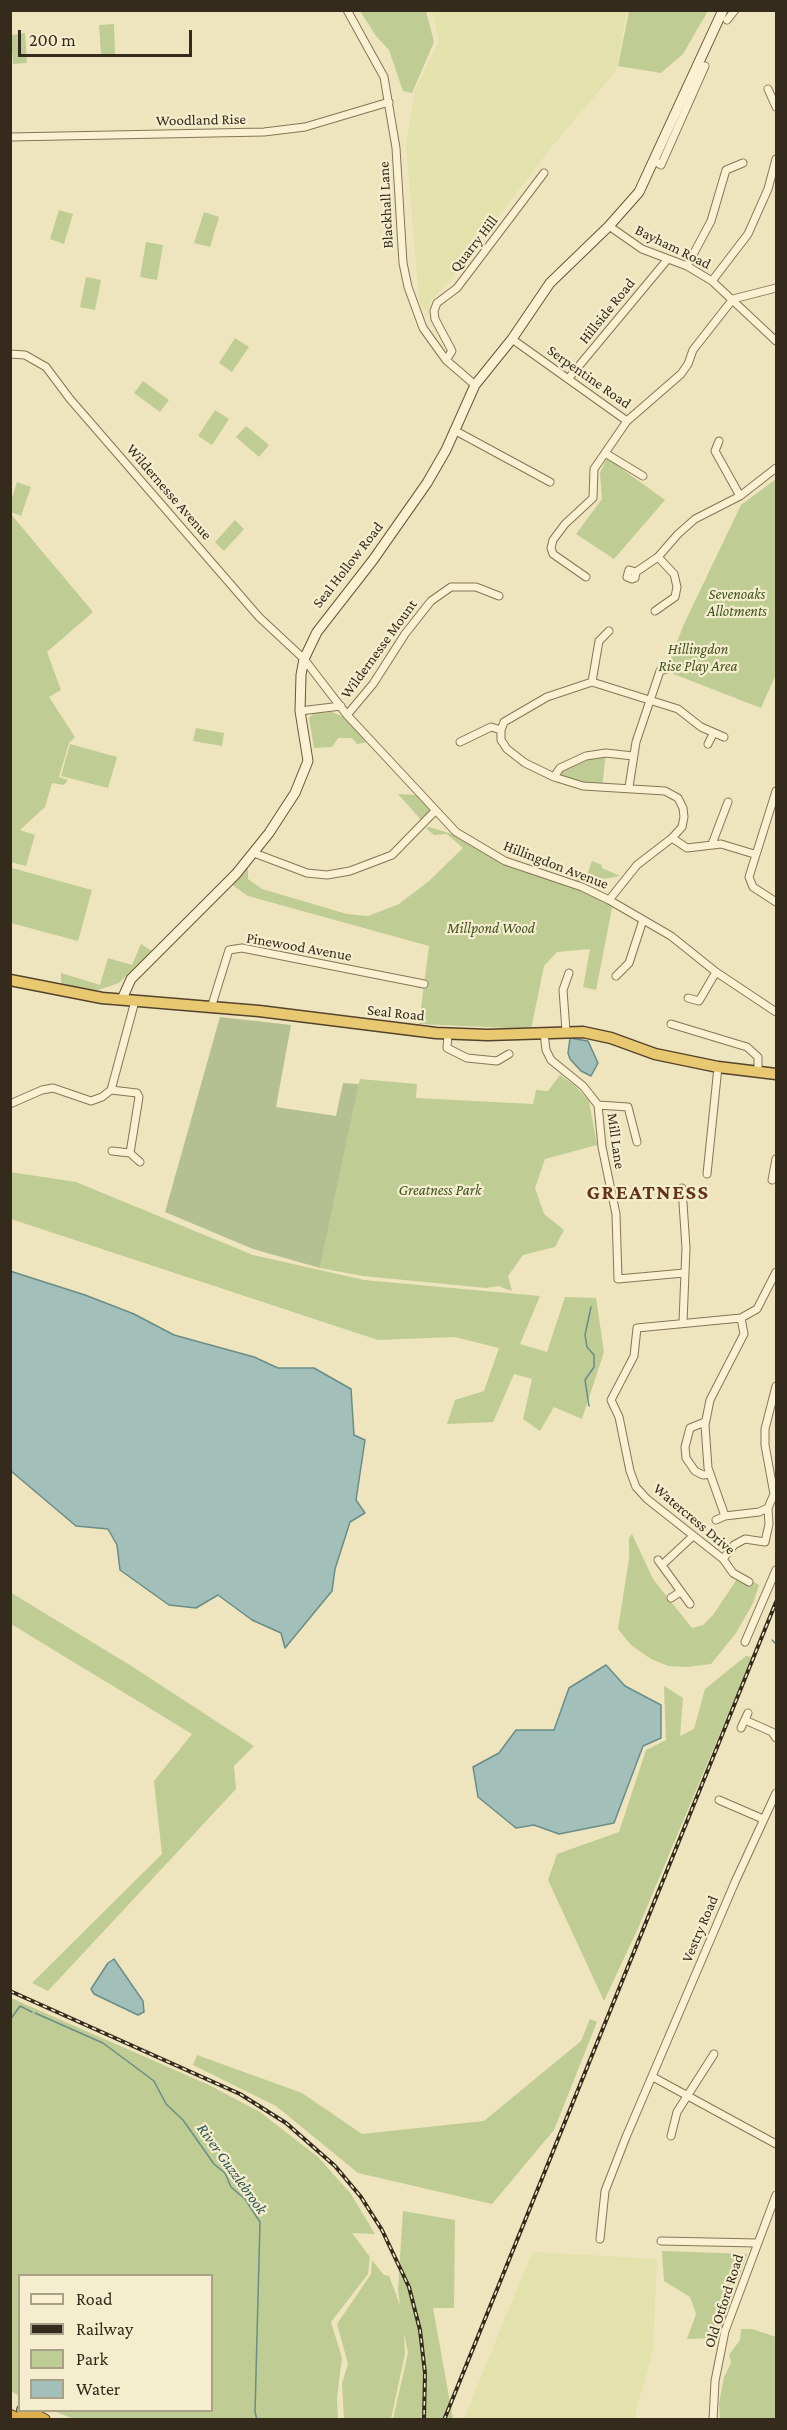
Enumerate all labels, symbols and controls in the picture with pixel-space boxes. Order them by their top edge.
scale bar [21,18,195,56]
text: 200 m [29,30,76,50]
street label: Woodland Rise [156,110,246,130]
street label: Blackhall Lane [375,161,397,249]
street label: Quarry Hill [446,212,502,276]
street label: Bayham Road [632,221,714,273]
street label: Hillside Road [575,275,639,347]
street label: Serpentine Road [544,341,634,413]
street label: Wildernesse Avenue [122,440,216,544]
street label: Seal Hollow Road [309,518,387,612]
park label: Sevenoaks Allotments [707,585,767,620]
street label: Wildernesse Mount [337,596,421,702]
park label: Hillingdon Rise Play Area [659,640,737,675]
street label: Hillingdon Avenue [501,837,611,893]
park label: Millpond Wood [447,919,535,937]
street label: Pinewood Avenue [245,929,353,965]
street label: Seal Road [366,1001,426,1025]
street label: Mill Lane [603,1112,629,1170]
district label: GREATNESS [586,1180,710,1206]
park label: Greatness Park [399,1181,481,1199]
street label: Watercress Drive [649,1479,739,1559]
street label: Vestry Road [678,1893,722,1965]
water label: River Guzzlebrook [193,2120,271,2218]
street label: Old Otford Road [700,2252,748,2350]
legend [18,2274,213,2412]
text: Road [76,2289,113,2309]
text: Railway [76,2319,133,2339]
text: Park [76,2349,108,2369]
text: Water [76,2379,120,2399]

